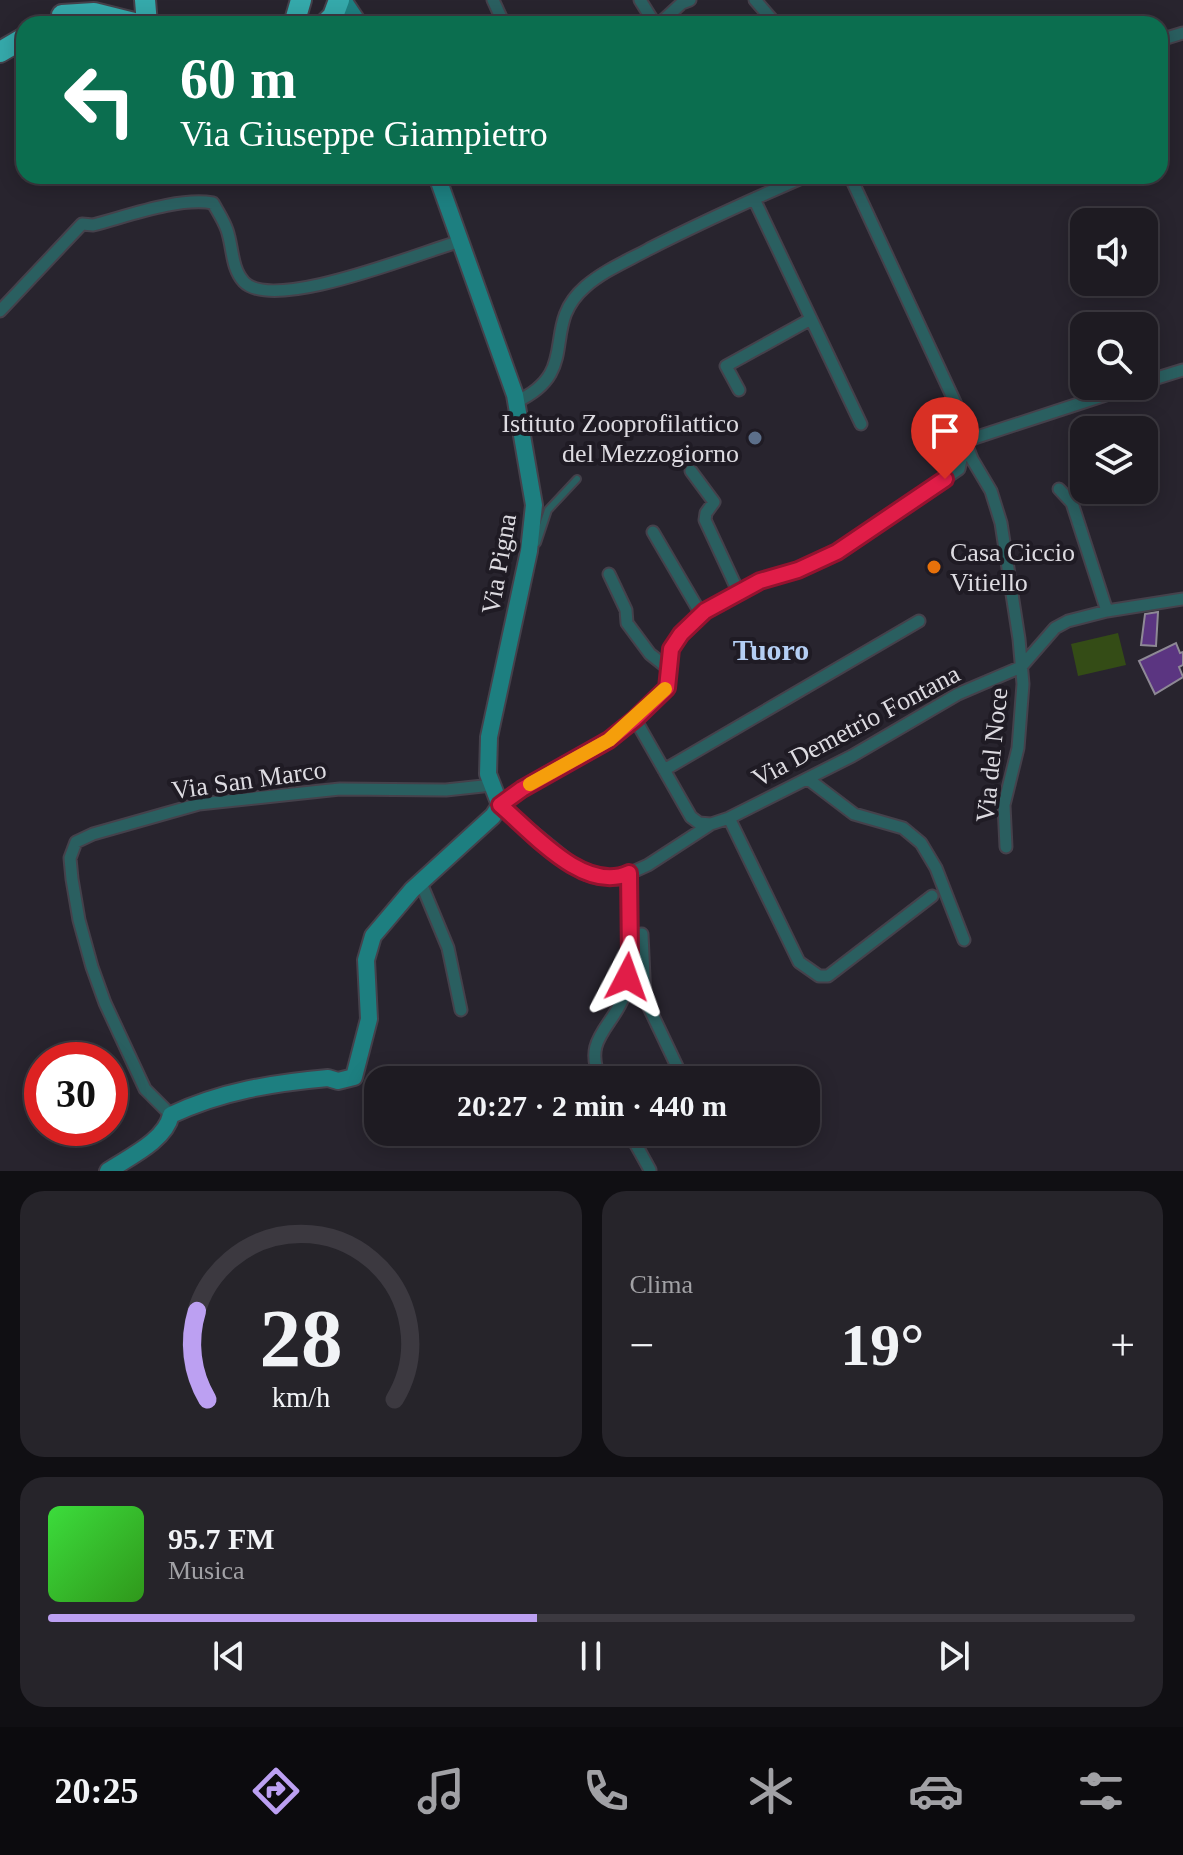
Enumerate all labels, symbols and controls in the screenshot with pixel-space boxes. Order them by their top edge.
icon: left [48,48,152,152]
text: 60 m [180,48,297,110]
text: Via Giuseppe Giampietro [180,114,548,154]
map controls [1070,208,1158,504]
button: sound [1070,208,1158,296]
button: search [1070,312,1158,400]
pin [911,397,979,479]
place label: Istituto Zooprofilattico del Mezzogiorno [501,409,739,468]
icon: arrive [923,409,967,453]
button: layers [1070,416,1158,504]
marker: Istituto Zooprofilattico del Mezzogiorno [746,429,764,447]
street label: Via Pigna [476,511,522,617]
place label: Casa Ciccio Vitiello [950,538,1075,597]
marker: Casa Ciccio Vitiello [925,558,943,576]
district label: Tuoro [733,633,809,666]
street label: Via Demetrio Fontana [747,659,965,793]
street label: Via del Noce [970,686,1014,824]
street label: Via San Marco [170,755,328,805]
position arrow [585,935,669,1019]
speed limit sign: 30 [24,1042,128,1146]
text: 20:27 · 2 min · 440 m [457,1089,727,1122]
text: Clima [630,1270,693,1299]
text: 28 [259,1292,342,1384]
text: 19° [840,1312,924,1378]
text: − [630,1321,654,1370]
text: + [1110,1321,1135,1370]
text: km/h [271,1382,330,1413]
text: 95.7 FM [168,1522,275,1555]
text: Musica [168,1556,245,1585]
icon: previous [207,1634,251,1678]
icon: pause [569,1634,613,1678]
icon: next [932,1634,976,1678]
icon: directions [248,1763,304,1819]
icon: music [413,1763,469,1819]
icon: phone [578,1763,634,1819]
icon: climate [743,1763,799,1819]
icon: car [908,1763,964,1819]
icon: filters [1073,1763,1129,1819]
text: 20:25 [55,1771,139,1811]

